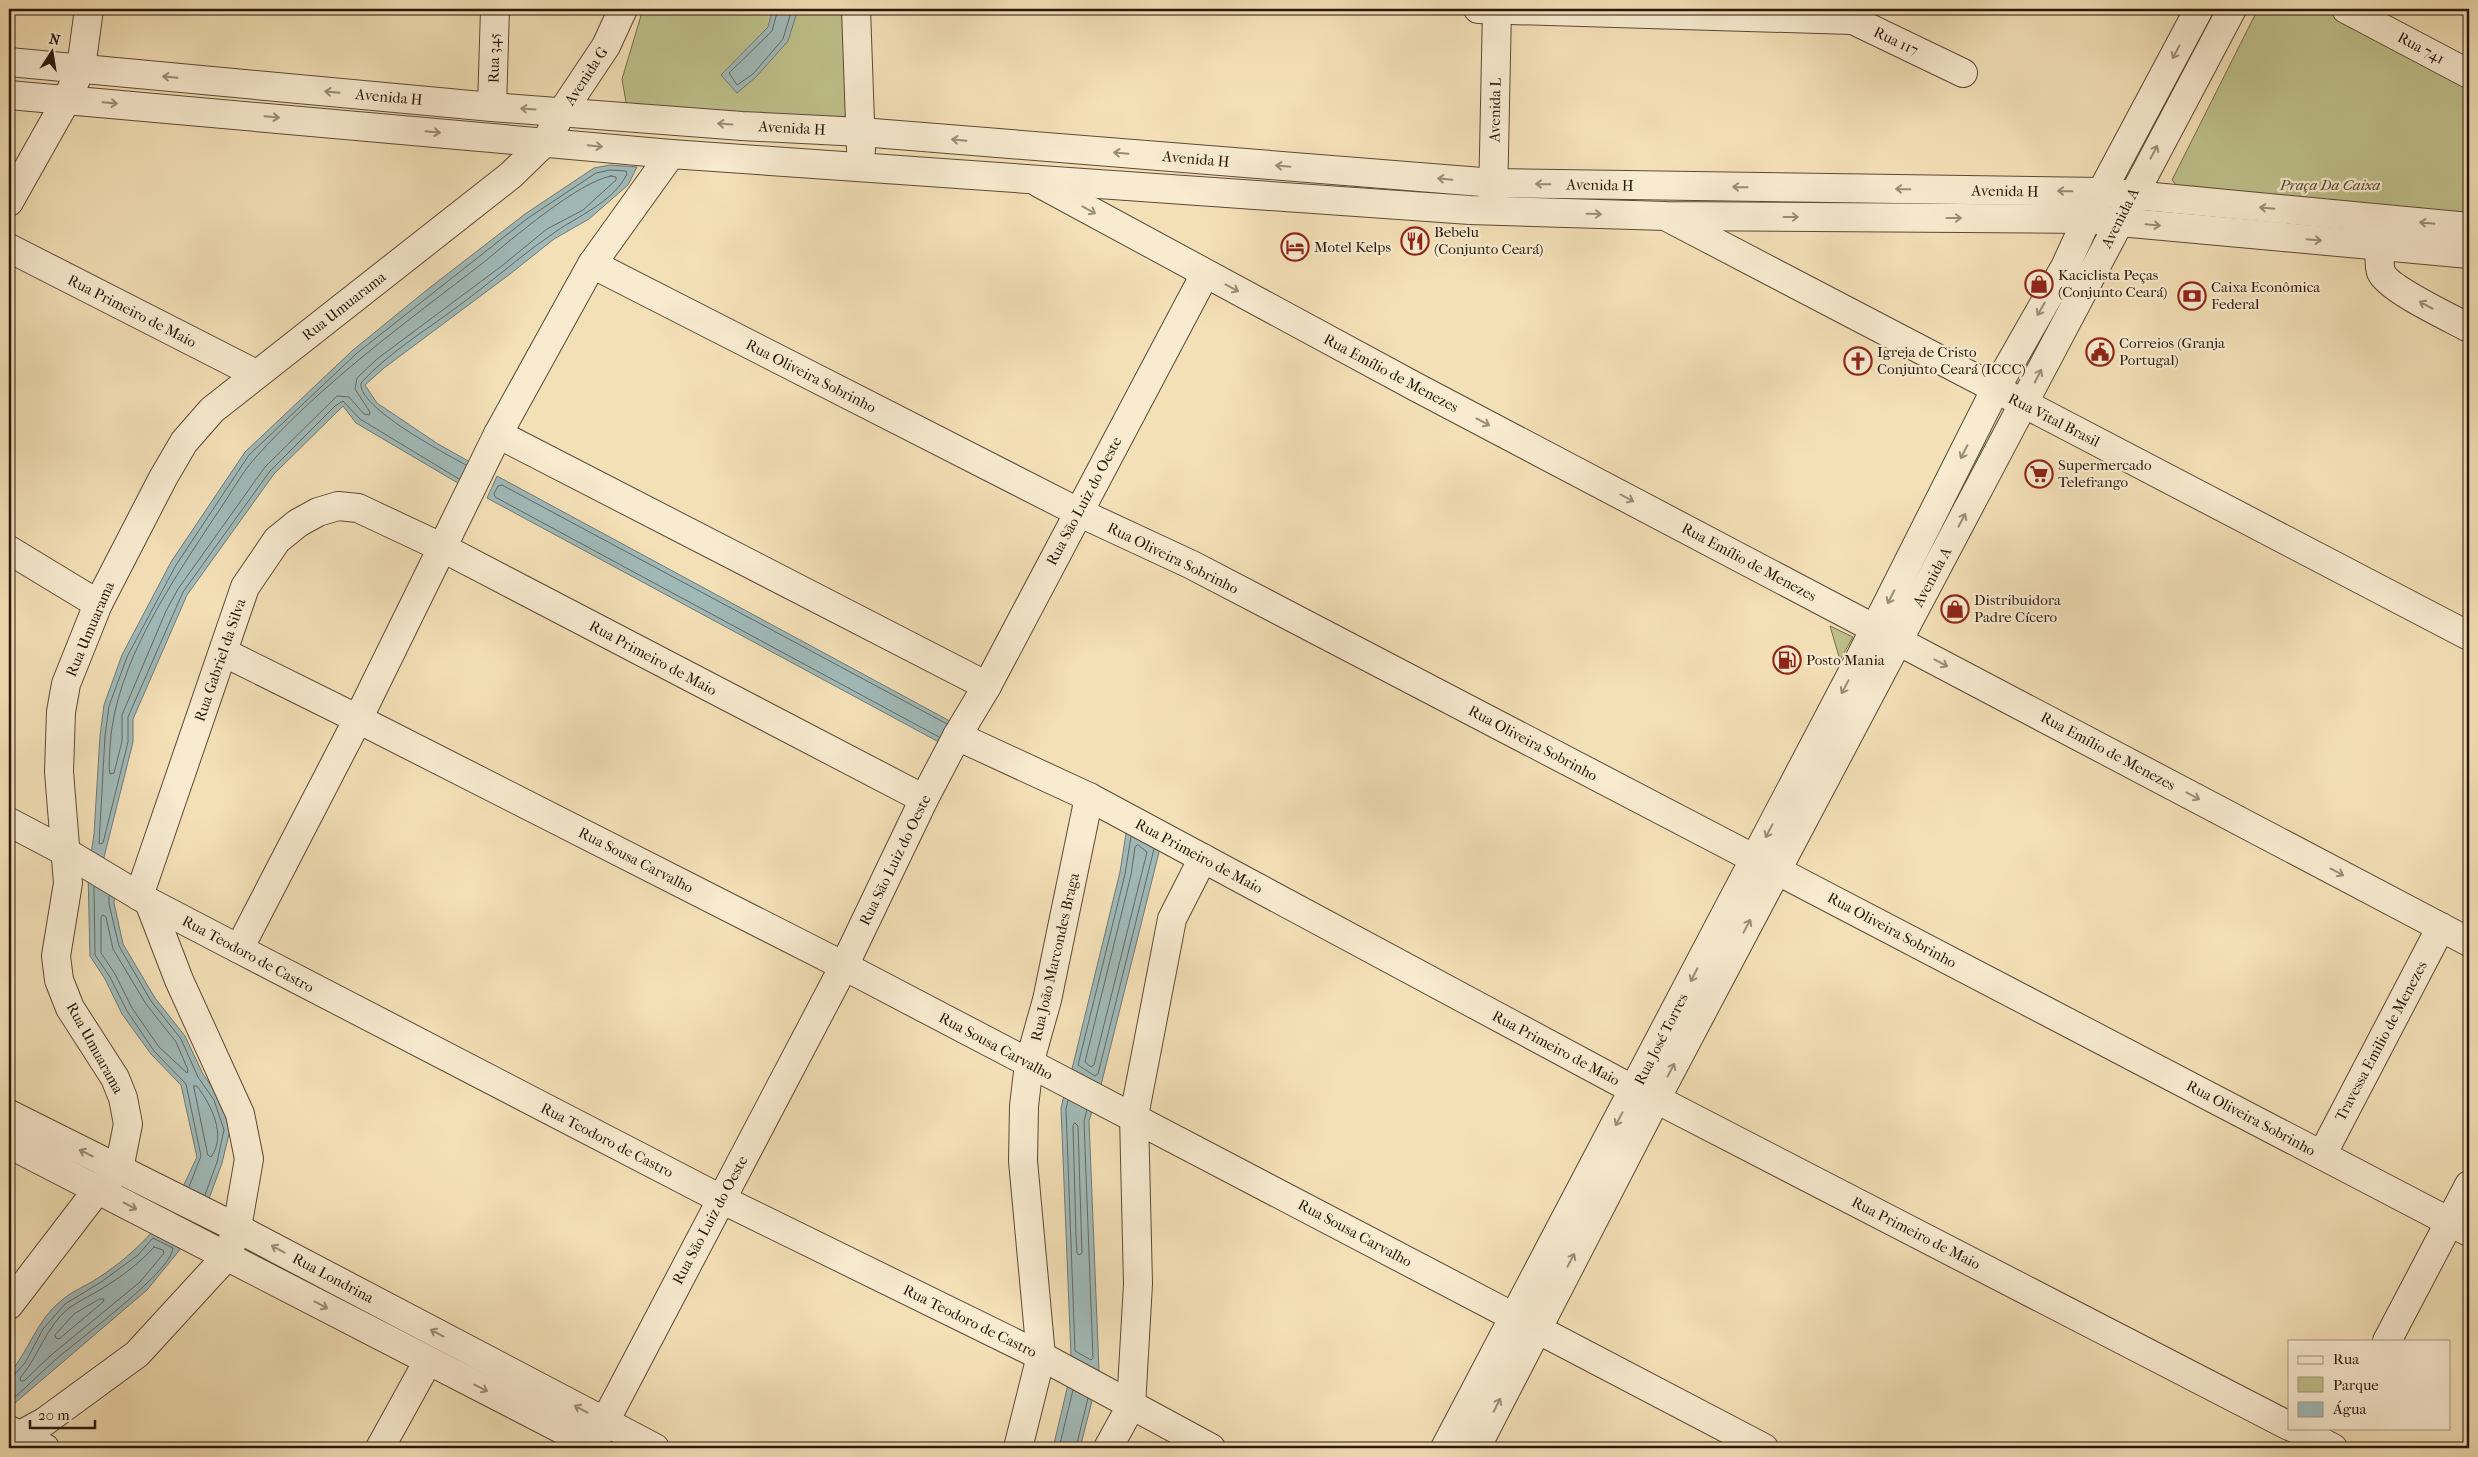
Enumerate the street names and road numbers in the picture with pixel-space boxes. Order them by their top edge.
street label: Rua 117 [1871,23,1921,59]
street label: Rua 741 [2395,28,2447,68]
street label: Rua 345 [485,33,503,83]
street label: Avenida G [560,43,612,109]
street label: Avenida L [1485,78,1505,143]
street label: Avenida H [354,85,423,109]
street label: Avenida H [757,117,826,139]
street label: Avenida H [1161,147,1230,171]
street label: Avenida H [1565,175,1634,195]
street label: Avenida H [1970,181,2039,201]
street label: Avenida A [2097,185,2143,252]
street label: Rua Umuarama [298,267,390,344]
street label: Rua Primeiro de Maio [65,271,200,351]
street label: Rua Emílio de Menezes [1321,330,1462,416]
street label: Rua Oliveira Sobrinho [743,335,879,417]
street label: Rua Vital Brasil [2005,389,2103,451]
street label: Rua São Luiz do Oeste [1042,433,1126,568]
street label: Rua Oliveira Sobrinho [1105,518,1242,598]
street label: Rua Emílio de Menezes [1679,519,1820,605]
street label: Avenida A [1908,544,1955,611]
street label: Rua Umuarama [62,578,119,679]
street label: Rua Gabriel da Silva [191,595,250,724]
street label: Rua Primeiro de Maio [586,617,720,699]
street label: Rua Oliveira Sobrinho [1465,701,1601,785]
street label: Rua Emílio de Menezes [2038,708,2179,794]
street label: Rua São Luiz do Oeste [856,791,935,928]
street label: Rua Primeiro de Maio [1132,815,1266,897]
street label: Rua Sousa Carvalho [576,823,697,897]
street label: Rua João Marcondes Braga [1027,870,1083,1043]
street label: Rua Oliveira Sobrinho [1824,888,1960,972]
street label: Rua Teodoro de Castro [179,912,317,997]
street label: Travessa Emilio de Menezes [2331,957,2431,1124]
street label: Rua José Torres [1630,990,1692,1088]
street label: Rua Umuarama [63,999,128,1098]
street label: Rua Primeiro de Maio [1489,1007,1623,1089]
street label: Rua Sousa Carvalho [936,1008,1056,1084]
street label: Rua Oliveira Sobrinho [2183,1076,2319,1160]
street label: Rua Teodoro de Castro [538,1099,677,1181]
street label: Rua São Luiz do Oeste [668,1152,752,1287]
street label: Rua Primeiro de Maio [1849,1193,1984,1273]
street label: Rua Sousa Carvalho [1295,1195,1415,1271]
street label: Rua Londrina [289,1249,378,1307]
street label: Rua Teodoro de Castro [900,1281,1040,1361]

